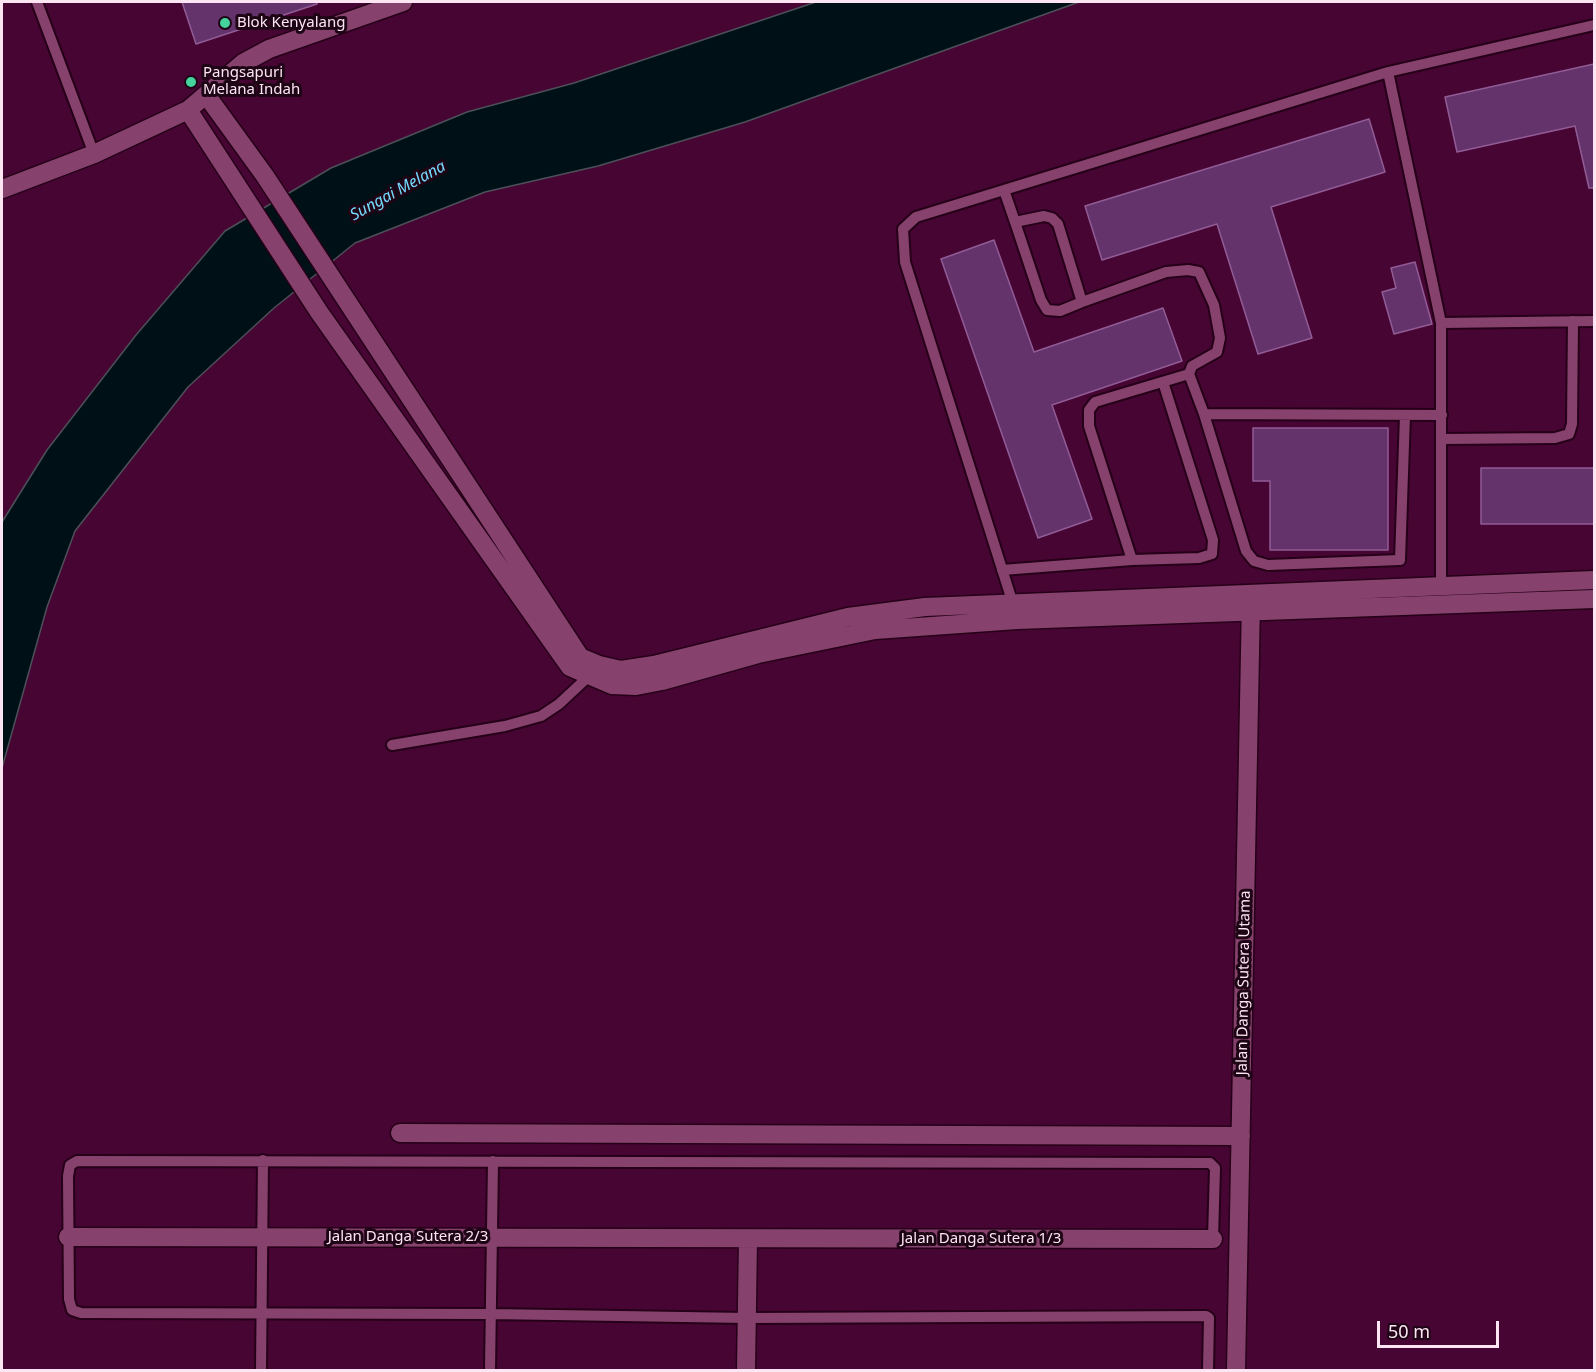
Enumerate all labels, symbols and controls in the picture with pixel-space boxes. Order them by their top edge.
place label: Blok Kenyalang [237,14,345,32]
marker: Blok Kenyalang [218,16,232,30]
place label: Pangsapuri Melana Indah [203,64,300,99]
marker: Pangsapuri Melana Indah [184,75,198,89]
water label: Sungai Melana [347,157,449,225]
street label: Jalan Danga Sutera Utama [1233,890,1255,1076]
street label: Jalan Danga Sutera 2/3 [328,1228,488,1246]
street label: Jalan Danga Sutera 1/3 [901,1230,1061,1248]
scale bar [1380,1309,1502,1347]
text: 50 m [1388,1319,1430,1343]

